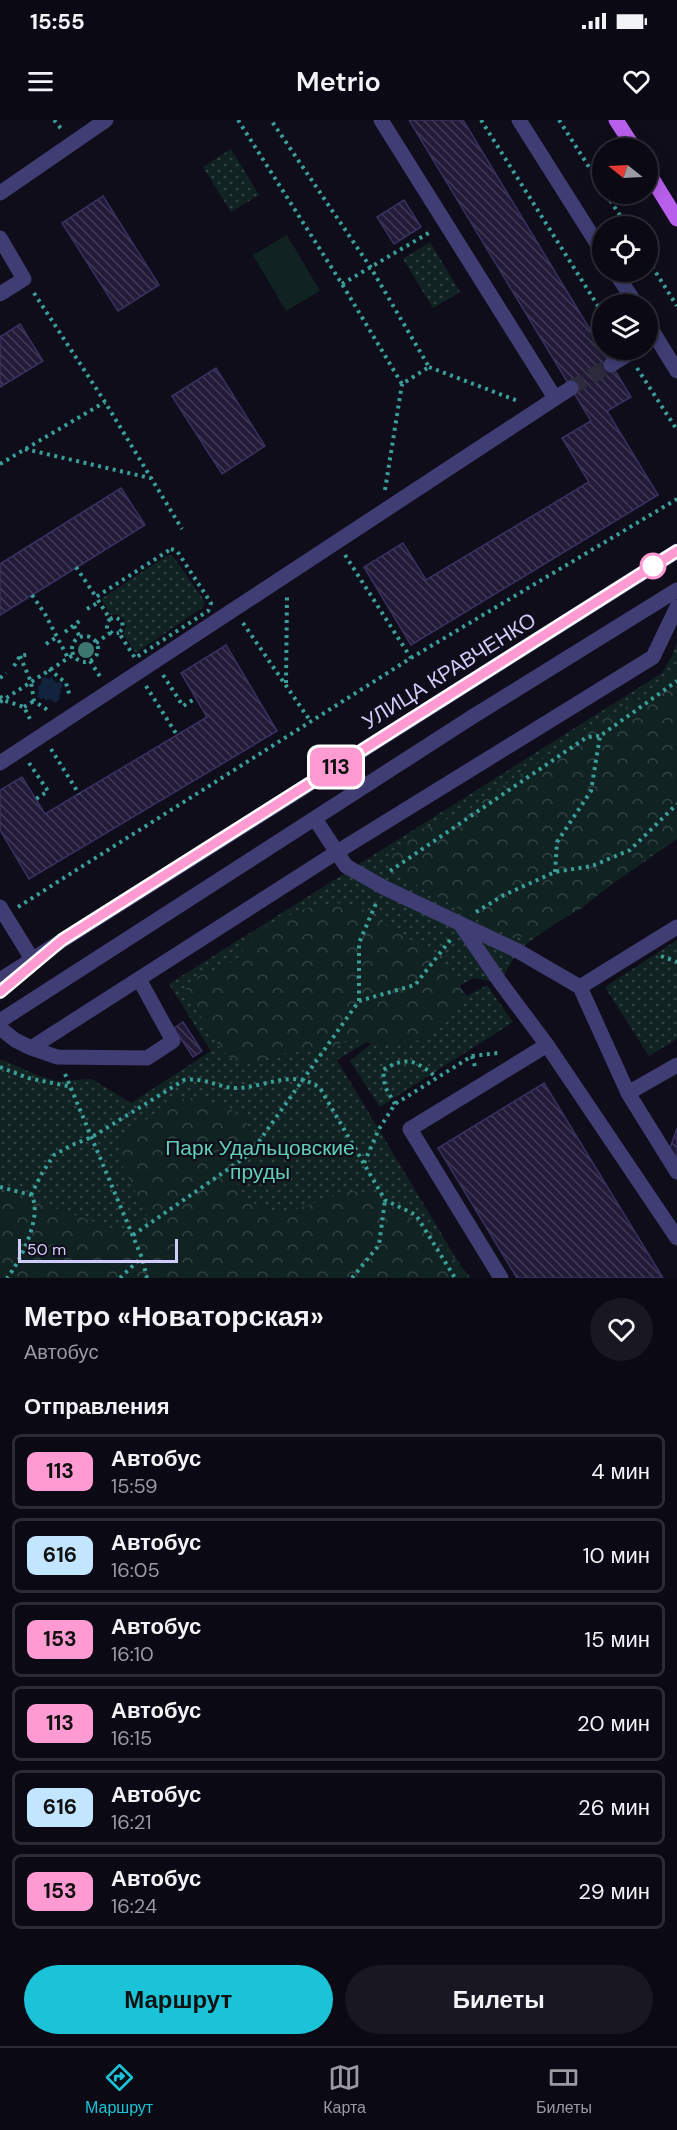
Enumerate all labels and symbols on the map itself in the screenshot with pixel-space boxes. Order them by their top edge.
north arrow [592,138,658,204]
unlabelled marker [640,553,666,579]
street label: УЛИЦА КРАВЧЕНКО [357,606,541,736]
line badge: 113 [302,748,370,786]
park label: Парк Удальцовские пруды [165,1134,355,1186]
scale bar [18,1236,178,1264]

